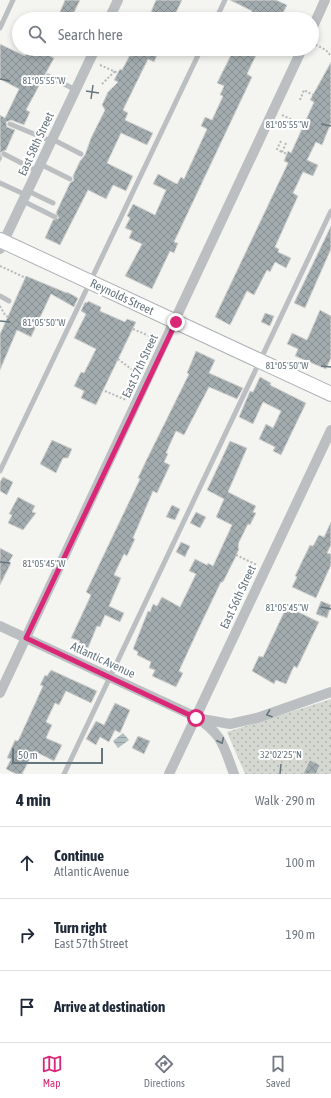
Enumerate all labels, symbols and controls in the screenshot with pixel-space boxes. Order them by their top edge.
search box [12,12,319,56]
icon: search [26,23,48,45]
text: Search here [58,26,123,43]
text: 81°05'55"W [22,75,66,86]
street label: East 58th Street [15,109,57,178]
text: 81°05'55"W [265,119,309,130]
street label: Reynolds Street [88,276,157,318]
route end [167,313,185,331]
text: 81°05'50"W [22,317,66,328]
street label: East 57th Street [119,331,161,400]
text: 81°05'50"W [265,360,309,371]
text: 81°05'45"W [22,558,66,569]
street label: East 56th Street [217,562,259,631]
text: 81°05'45"W [265,602,309,613]
street label: Atlantic Avenue [69,639,137,681]
route start [187,709,205,727]
one-way arrow [266,709,273,717]
one-way arrow [216,737,224,745]
scale bar [12,746,103,765]
text: 50 m [18,749,38,761]
text: 32°02'25"N [260,749,302,760]
text: 4 min [16,790,51,810]
text: Walk · 290 m [255,793,315,808]
text: Continue [54,847,104,864]
icon: ahead [16,852,38,874]
text: 100 m [286,855,315,870]
text: Atlantic Avenue [54,864,129,879]
text: Turn right [54,919,107,936]
icon: right [16,924,38,946]
text: 190 m [286,927,315,942]
text: East 57th Street [54,936,128,951]
icon: arrive [16,996,38,1018]
text: Arrive at destination [54,998,165,1015]
tab: Map [41,1053,63,1089]
tab: Directions [144,1053,185,1089]
tab: Saved [266,1053,290,1089]

